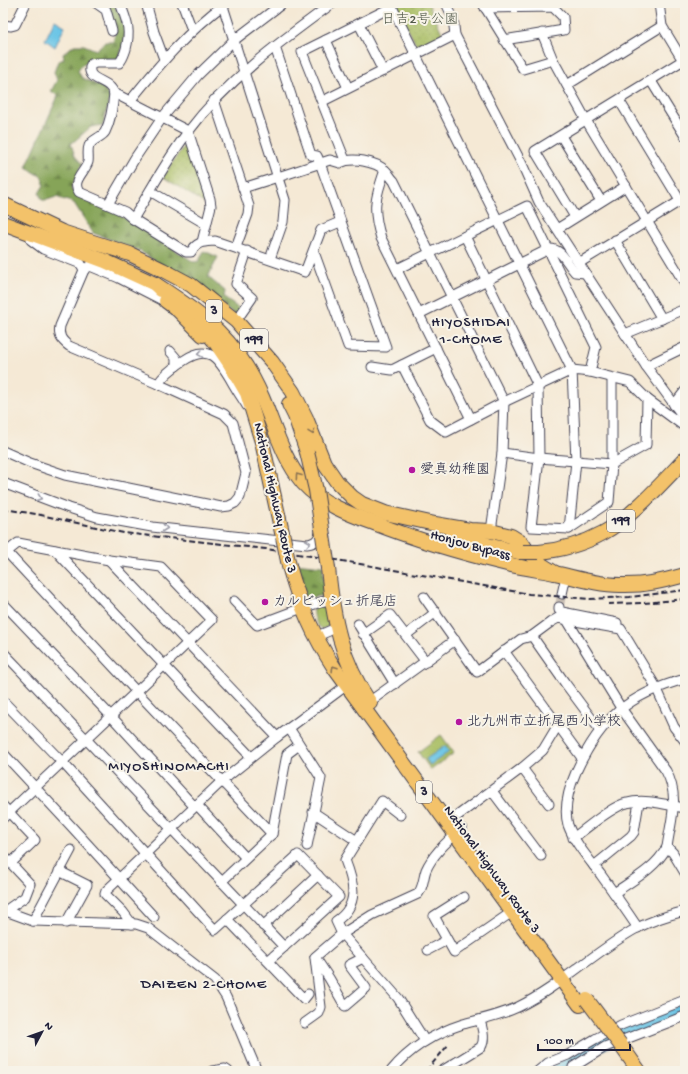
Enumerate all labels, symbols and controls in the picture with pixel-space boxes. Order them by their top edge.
park label: 日吉2号公園 [382,12,458,29]
road number: 3 [206,300,222,322]
district label: HIYOSHIDAI 1-CHOME [431,314,511,349]
road number: 199 [240,329,268,351]
one-way arrow [196,349,203,358]
street label: National Highway Route 3 [248,421,300,575]
one-way arrow [307,429,315,436]
place label: 愛真幼稚園 [420,462,490,479]
marker: 愛真幼稚園 [407,465,417,475]
one-way arrow [295,473,303,480]
one-way arrow [36,493,43,501]
road number: 199 [607,510,635,532]
one-way arrow [162,524,168,533]
street label: Honjou Bypass [428,527,513,565]
one-way arrow [305,539,311,548]
place label: カルビッシュ折尾店 [273,594,398,611]
marker: カルビッシュ折尾店 [260,597,270,607]
one-way arrow [331,665,339,672]
place label: 北九州市立折尾西小学校 [467,714,621,731]
marker: 北九州市立折尾西小学校 [454,717,464,727]
district label: MIYOSHINOMACHI [108,758,230,776]
road number: 3 [416,781,432,803]
street label: National Highway Route 3 [439,803,543,937]
district label: DAIZEN 2-CHOME [140,976,267,994]
north arrow [22,1012,62,1052]
text: N [41,1020,55,1033]
scale bar [538,1026,630,1052]
text: 100 m [543,1035,574,1049]

